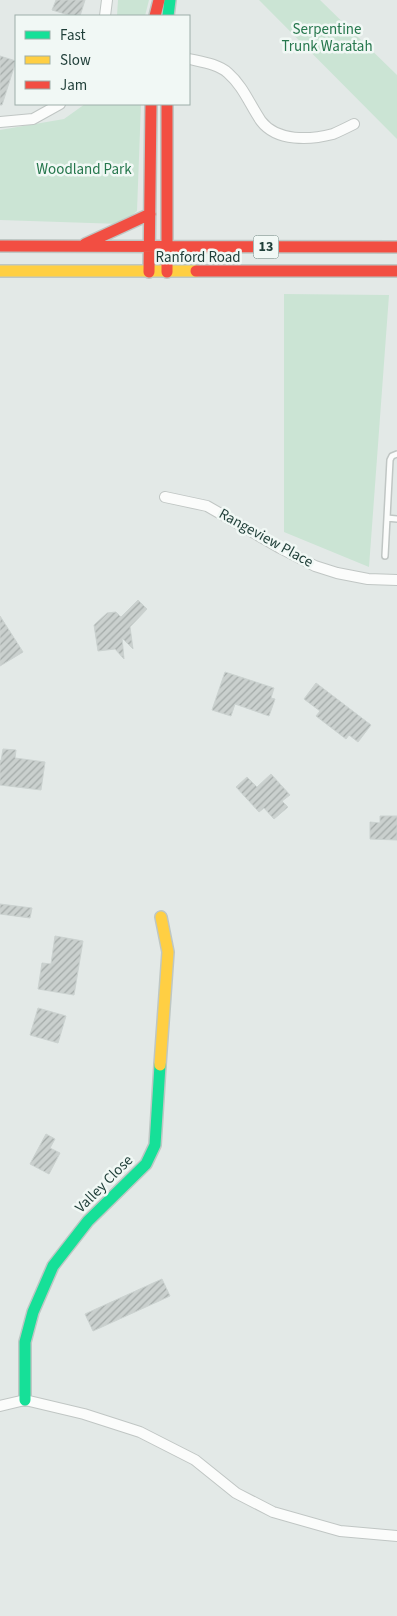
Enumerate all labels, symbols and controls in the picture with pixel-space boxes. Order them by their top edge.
legend [15,15,190,105]
park label: Serpentine Trunk Waratah [281,19,373,57]
text: Fast [60,25,86,46]
text: Slow [60,50,91,71]
text: Jam [60,75,87,96]
park label: Woodland Park [36,159,132,180]
road number: 13 [254,236,278,258]
street label: Ranford Road [155,247,241,268]
street label: Rangeview Place [215,503,317,573]
street label: Valley Close [70,1150,138,1218]

